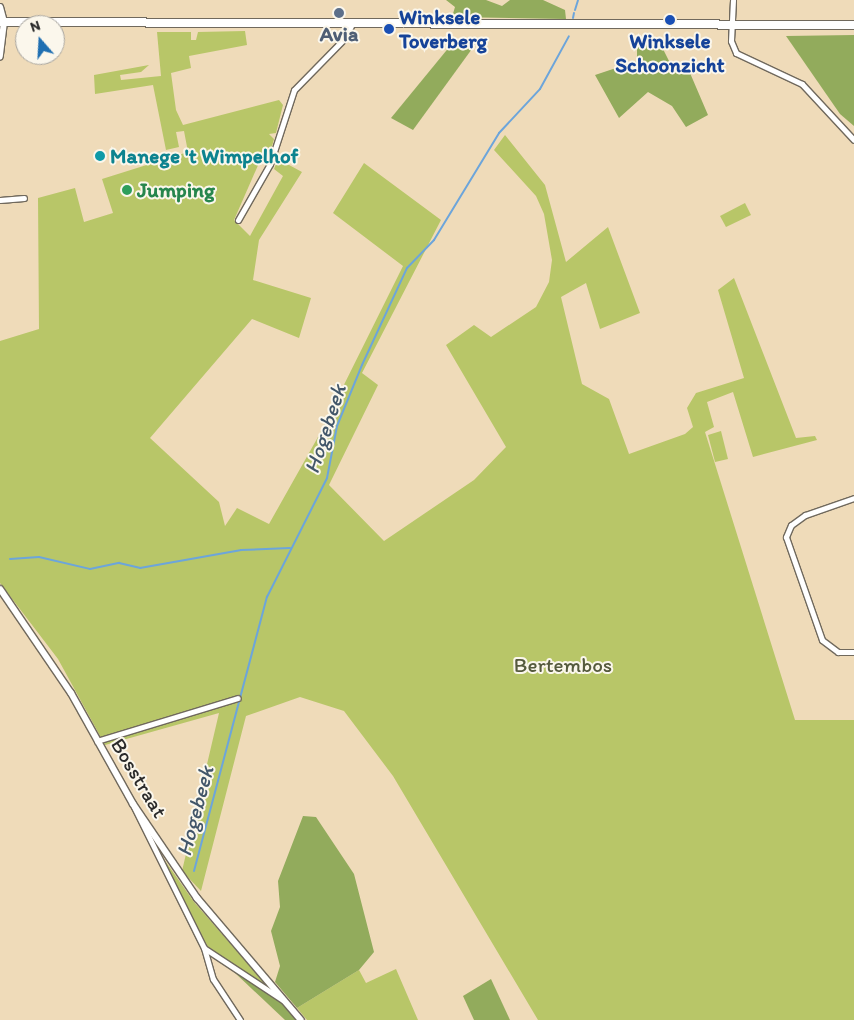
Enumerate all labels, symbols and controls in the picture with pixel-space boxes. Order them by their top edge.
place label: Winksele Toverberg [399,4,487,54]
marker: Avia [333,7,345,19]
marker: Winksele Schoonzicht [664,14,676,26]
north arrow [15,15,65,65]
text: N [28,17,43,36]
place label: Avia [320,21,358,47]
marker: Winksele Toverberg [383,23,395,35]
place label: Winksele Schoonzicht [615,28,725,78]
place label: Manege 't Wimpelhof [110,143,298,169]
marker: Manege 't Wimpelhof [94,150,106,162]
place label: Jumping [137,177,215,203]
marker: Jumping [121,184,133,196]
water label: Hogebeek [298,381,352,477]
park label: Bertembos [514,652,612,678]
street label: Bosstraat [105,734,173,822]
water label: Hogebeek [170,763,220,859]

